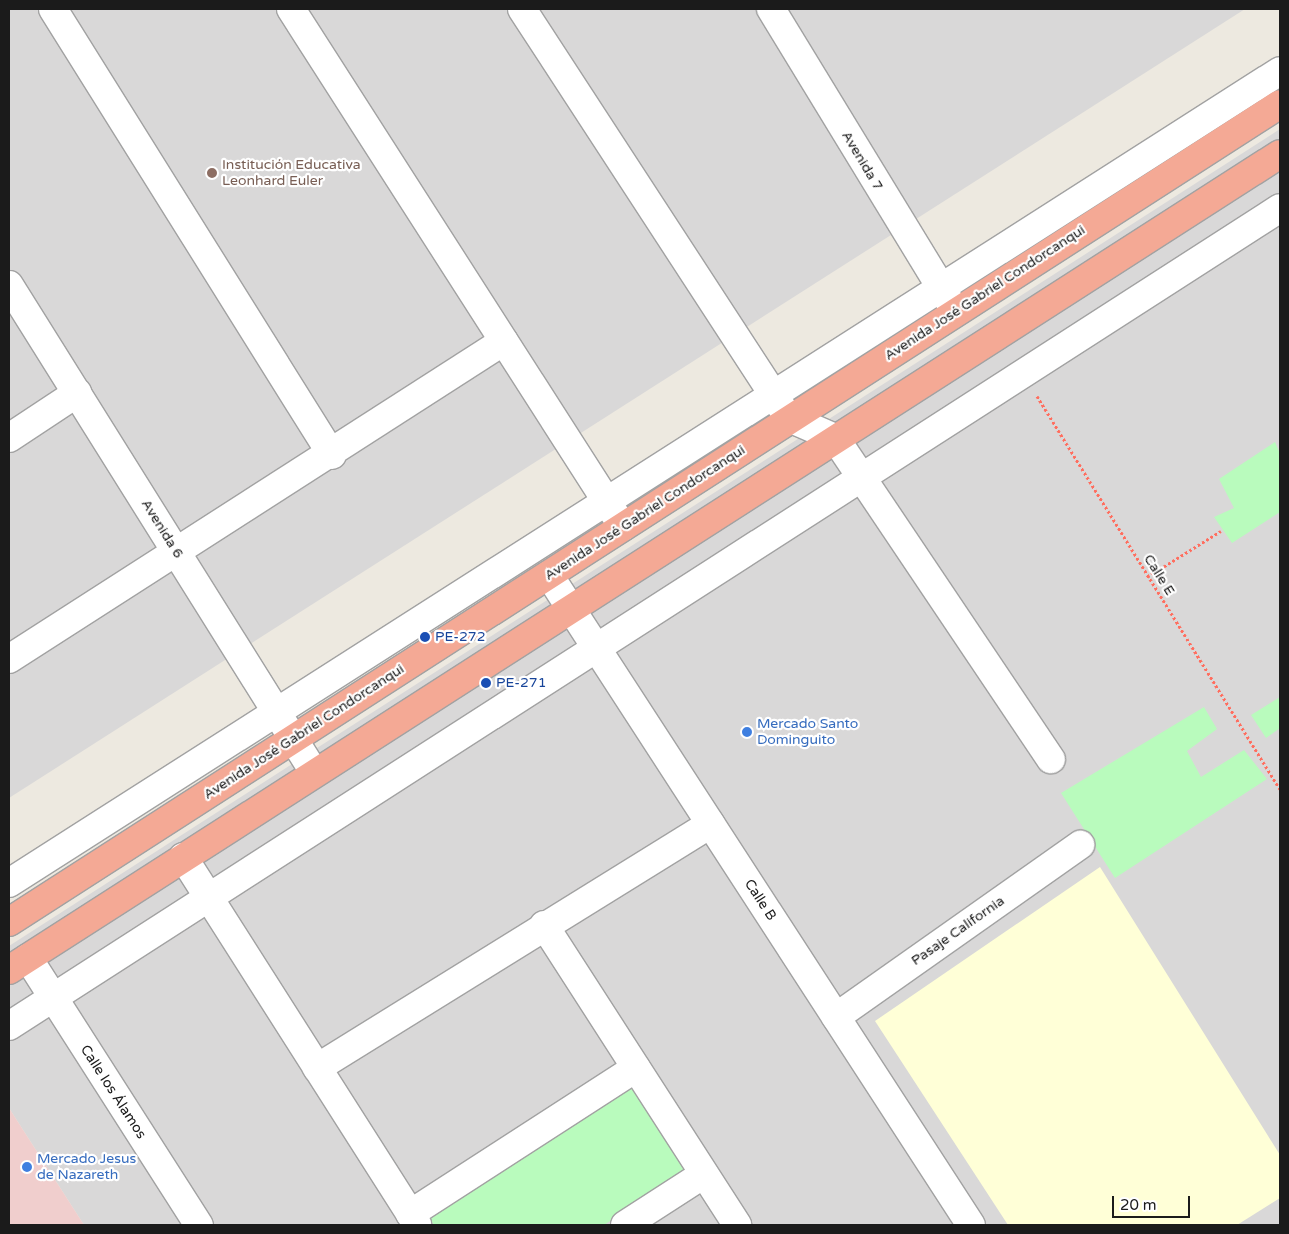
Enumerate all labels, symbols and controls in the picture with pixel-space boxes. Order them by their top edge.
street label: Avenida 7 [838,128,886,194]
place label: Institución Educativa Leonhard Euler [222,157,361,190]
marker: Institución Educativa Leonhard Euler [206,167,218,179]
street label: Avenida José Gabriel Condorcanqui [882,222,1088,364]
street label: Avenida José Gabriel Condorcanqui [542,442,748,584]
street label: Avenida 6 [137,496,187,562]
street label: Calle E [1140,551,1178,599]
place label: PE-272 [435,629,485,645]
marker: PE-272 [419,631,431,643]
street label: Avenida José Gabriel Condorcanqui [201,661,407,803]
place label: PE-271 [496,675,546,691]
marker: PE-271 [480,677,492,689]
place label: Mercado Santo Dominguito [757,716,858,749]
marker: Mercado Santo Dominguito [741,726,753,738]
street label: Calle B [740,876,780,924]
street label: Pasaje California [908,893,1008,969]
street label: Calle los Álamos [76,1042,150,1142]
place label: Mercado Jesus de Nazareth [37,1151,136,1184]
marker: Mercado Jesus de Nazareth [21,1161,33,1173]
scale bar [1114,1186,1192,1218]
text: 20 m [1120,1196,1157,1214]

